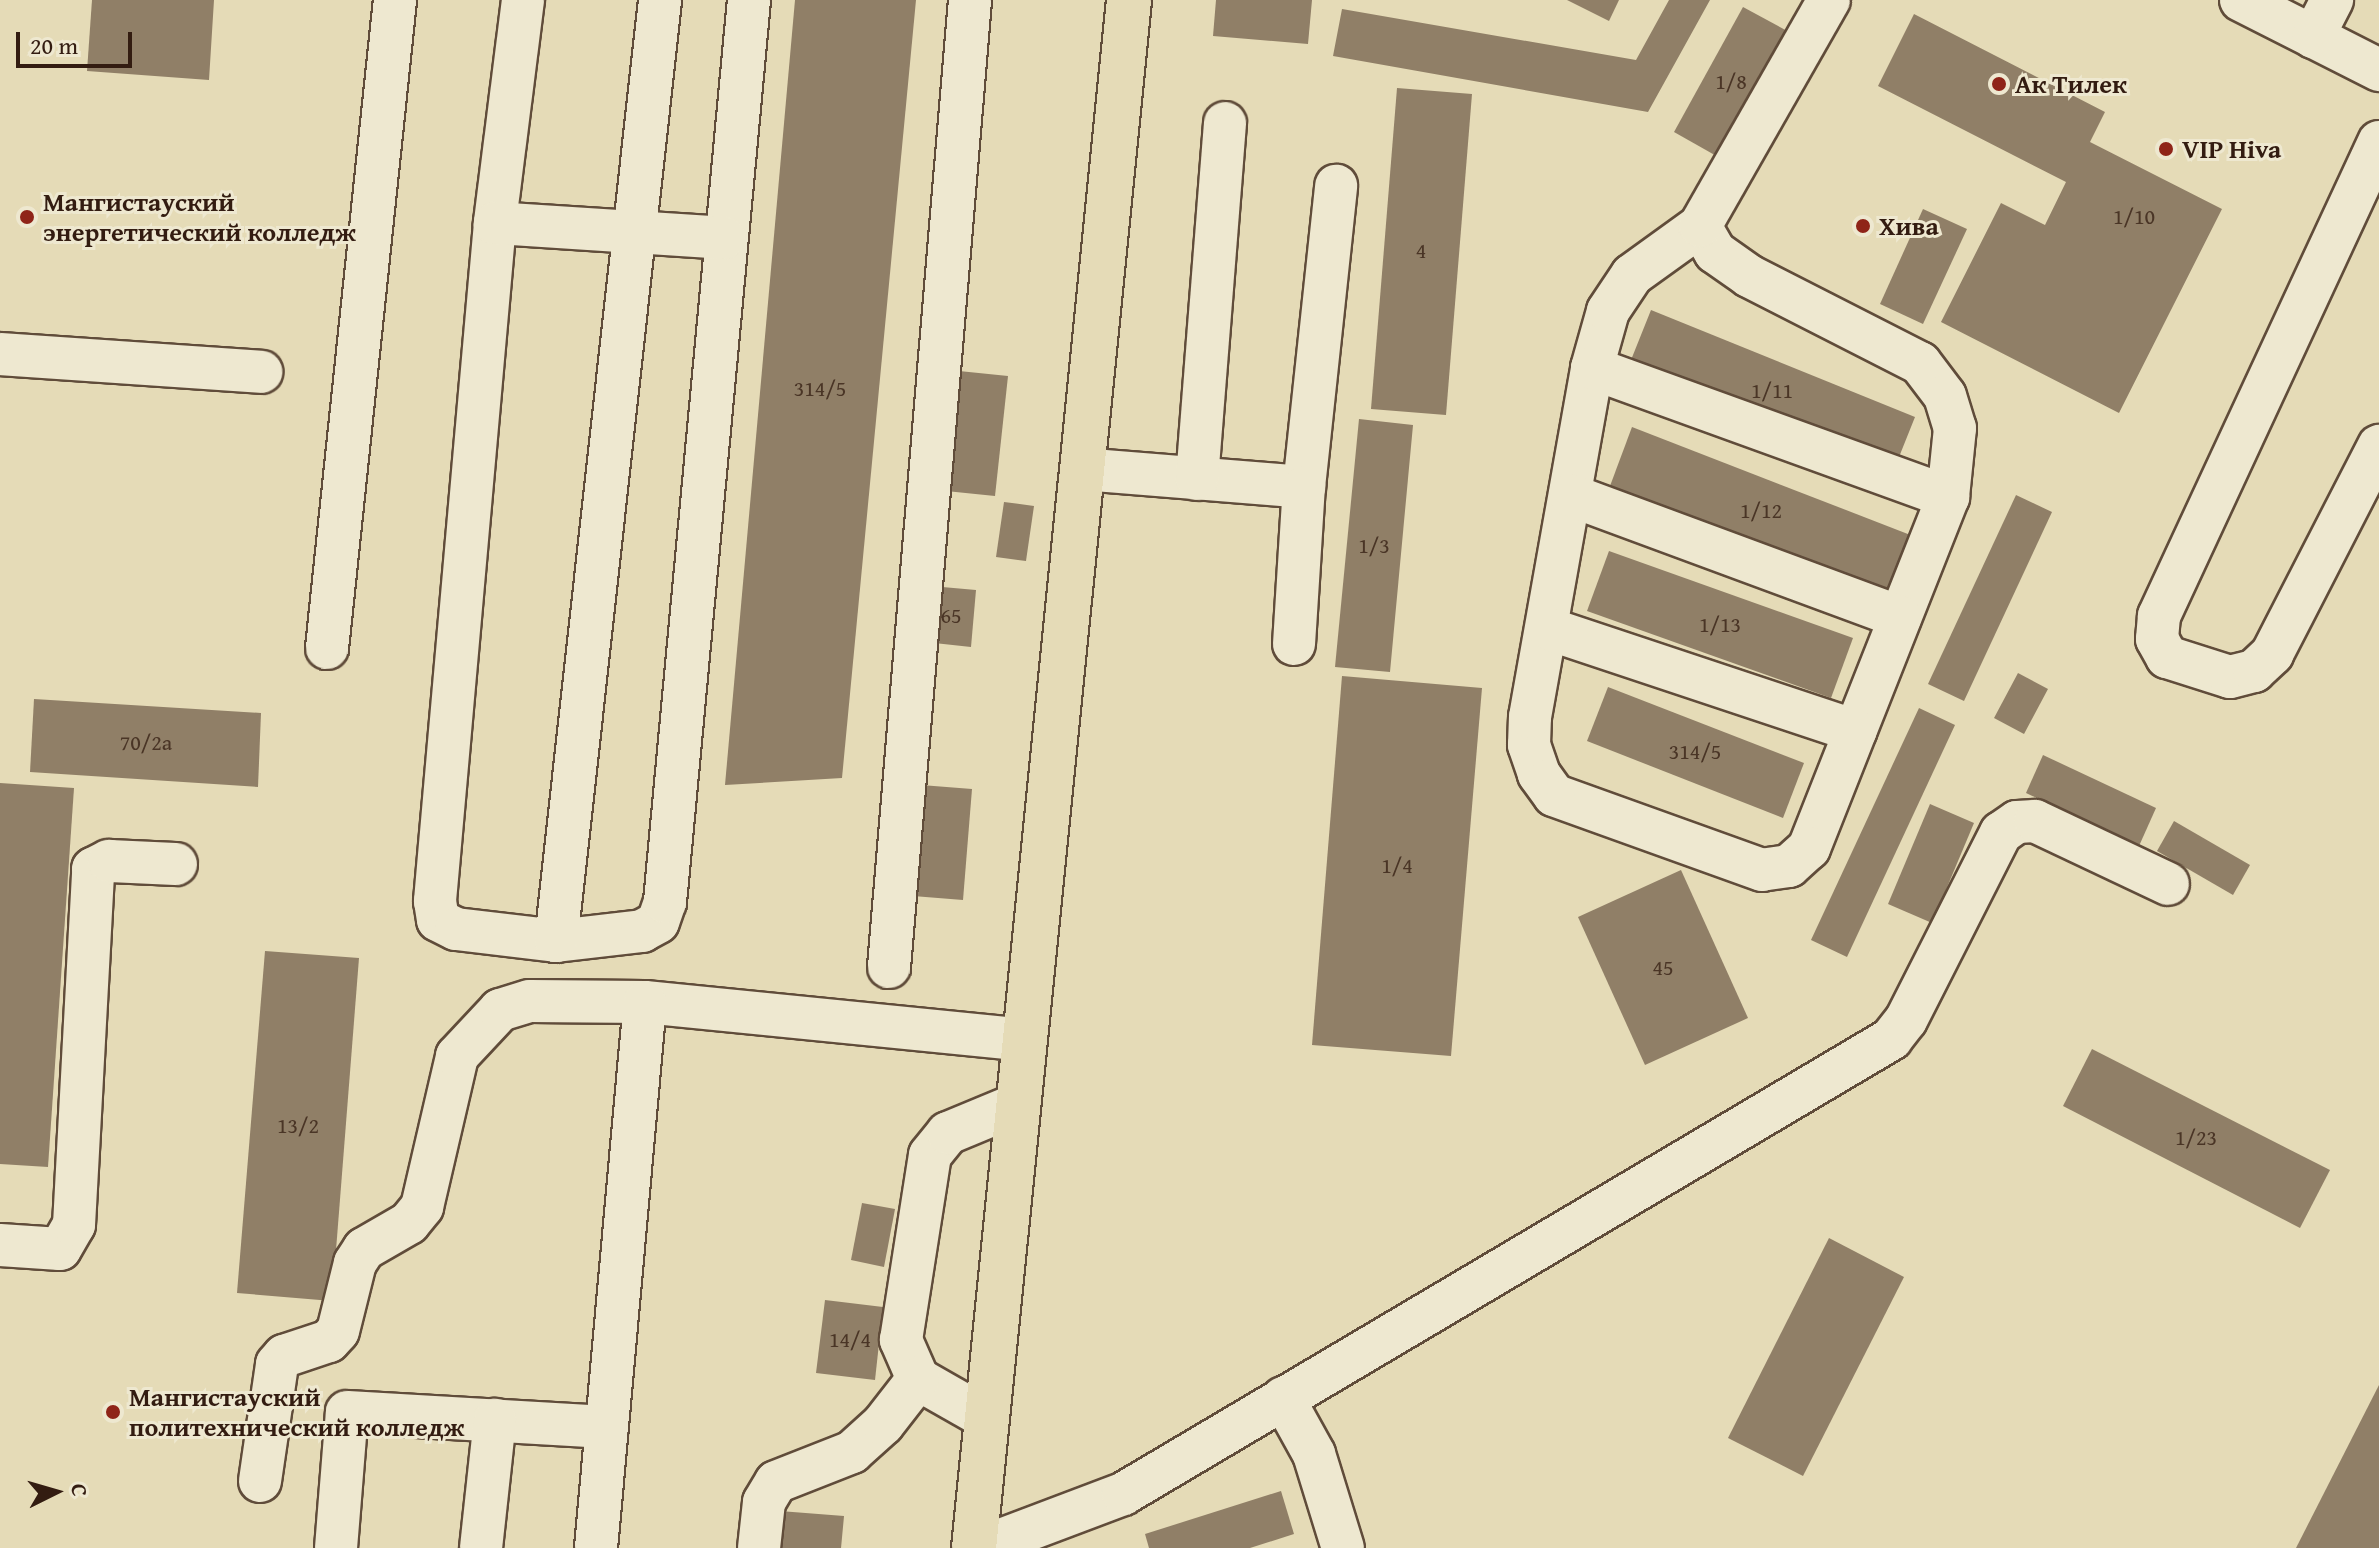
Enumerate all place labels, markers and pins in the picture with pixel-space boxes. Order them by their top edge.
place label: Ак Тилек [2015,68,2127,100]
marker: Ак Тилек [1990,75,2008,93]
place label: VIP Hiva [2182,133,2281,165]
marker: VIP Hiva [2157,140,2175,158]
place label: Мангистауский энергетический колледж [43,186,356,248]
marker: Мангистауский энергетический колледж [18,208,36,226]
place label: Хива [1879,210,1939,242]
marker: Хива [1854,217,1872,235]
place label: Мангистауский политехнический колледж [129,1381,464,1442]
marker: Мангистауский политехнический колледж [104,1403,122,1421]

